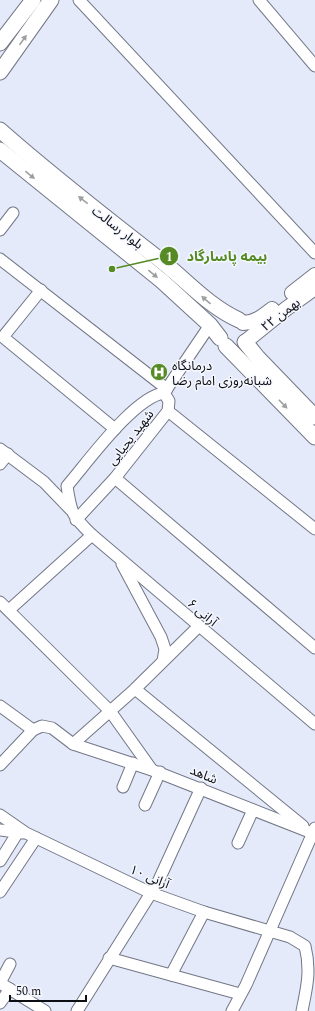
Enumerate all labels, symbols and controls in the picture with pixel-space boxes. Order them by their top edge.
one-way arrow [19,35,27,45]
one-way arrow [25,170,36,179]
one-way arrow [78,196,89,205]
street label: بلوار رسالت [87,201,147,254]
callout: بیمه پاسارگاد [159,243,276,269]
text: بیمه پاسارگاد [187,246,267,267]
text: 1 [166,248,172,267]
one-way arrow [148,270,158,279]
street label: ۲۲ بهمن [257,293,305,337]
one-way arrow [201,295,212,304]
place label: درمانگاه شبانه‌روزی امام رضا [172,356,272,391]
hospital icon: درمانگاه شبانه‌روزی امام رضا [149,362,169,382]
one-way arrow [278,399,288,409]
street label: شهید یحیایی [103,405,159,470]
street label: آرانی ۶ [183,594,223,632]
street label: شاهد [187,760,221,790]
street label: آرانی ۱۰ [126,860,174,895]
scale bar [10,977,86,1003]
text: 50 m [16,982,41,1001]

